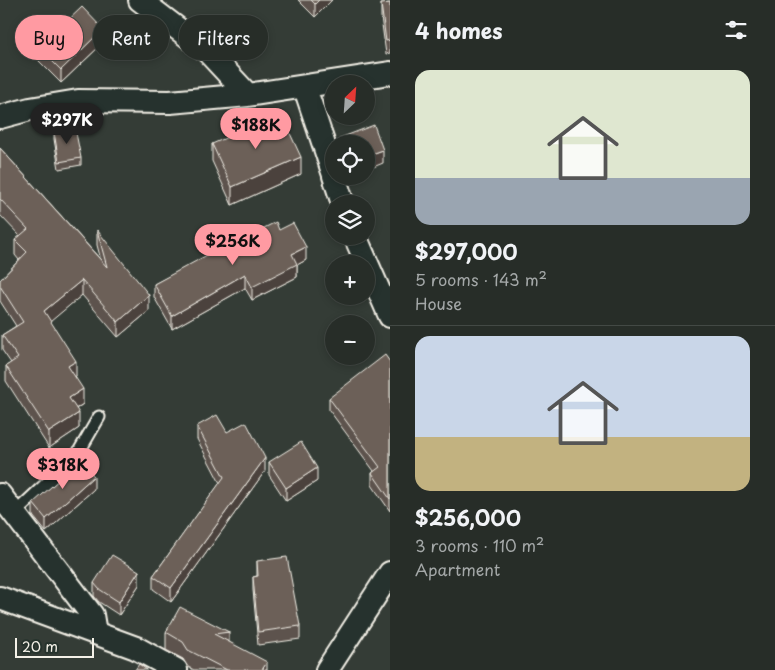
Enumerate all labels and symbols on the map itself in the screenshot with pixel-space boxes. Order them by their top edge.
north arrow [325,75,375,125]
pin: $297K [32,102,102,145]
pin: $188K [221,108,291,150]
pin: $256K [198,224,268,266]
pin: $318K [28,448,98,490]
scale bar [15,635,94,658]

